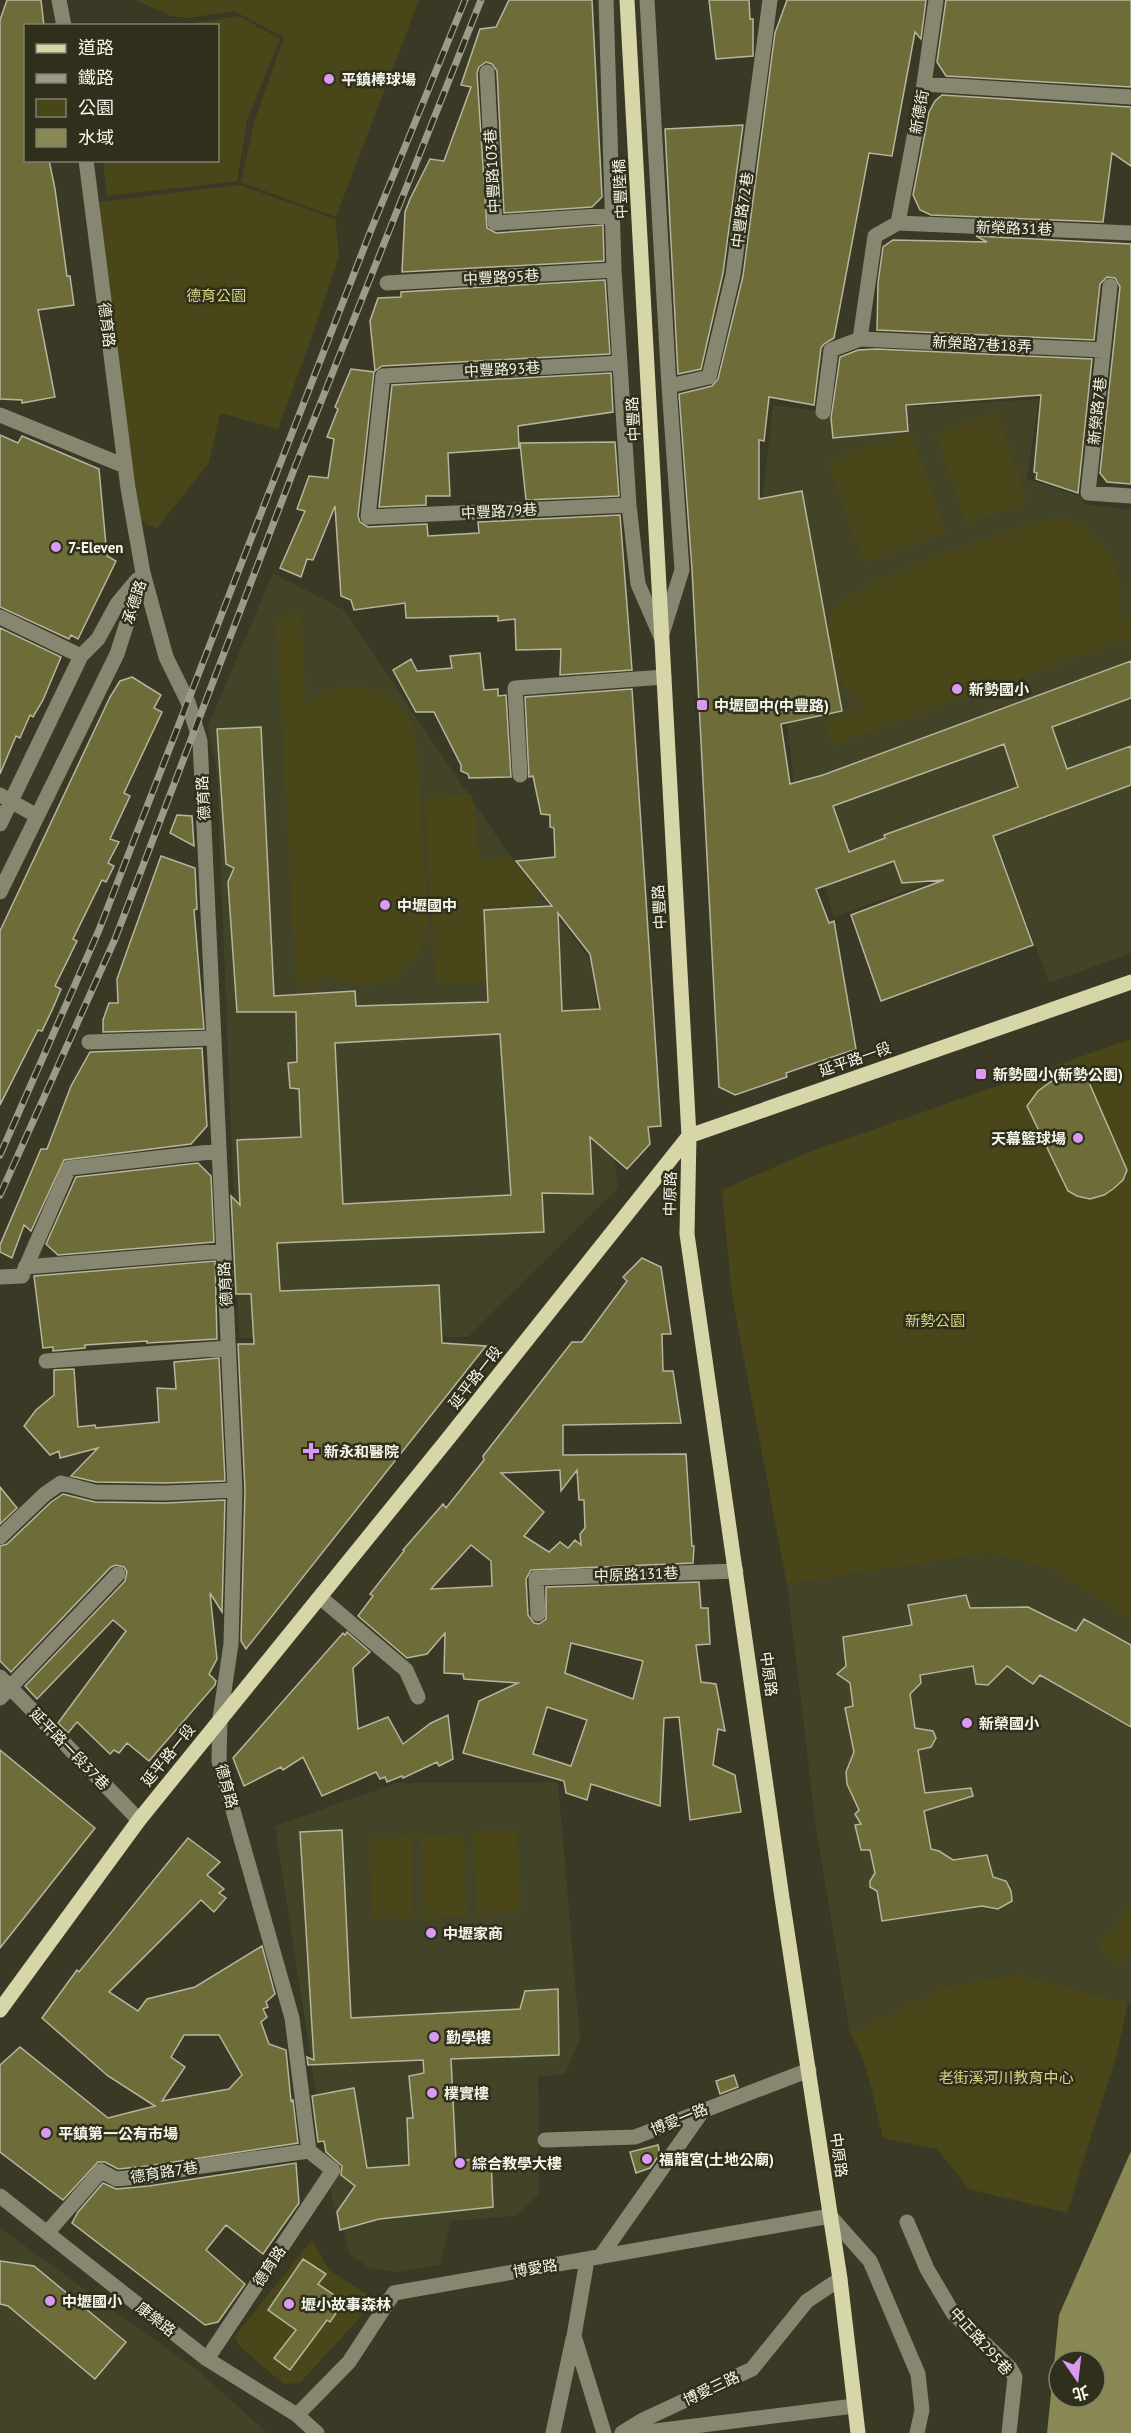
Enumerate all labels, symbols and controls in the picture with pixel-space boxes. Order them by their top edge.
legend [24,24,219,162]
text: 道路 [78,36,114,59]
text: 鐵路 [78,66,114,89]
place label: 平鎮棒球場 [341,70,416,89]
marker: 平鎮棒球場 [322,72,336,86]
street label: 新德街 [906,88,932,136]
text: 公園 [78,96,114,119]
text: 水域 [78,126,114,149]
street label: 中豐路103巷 [480,128,504,214]
street label: 中豐陸橋 [609,159,631,219]
street label: 中豐路72巷 [727,171,757,249]
street label: 新榮路31巷 [976,217,1052,239]
street label: 中豐路95巷 [462,266,540,288]
park label: 德育公園 [186,286,246,305]
street label: 德育路 [95,302,119,348]
street label: 新榮路7巷18弄 [932,332,1032,356]
street label: 中豐路93巷 [463,358,541,380]
street label: 新榮路7巷 [1084,376,1110,446]
street label: 中豐路 [622,396,644,442]
street label: 中豐路79巷 [460,500,538,522]
place label: 7-Eleven [68,538,123,557]
marker: 7-Eleven [49,540,63,554]
street label: 承德路 [118,578,150,626]
place label: 新勢國小 [969,680,1030,699]
marker: 新勢國小 [950,682,964,696]
place label: 中壢國中(中豐路) [714,696,829,715]
marker: 中壢國中(中豐路) [695,698,709,712]
street label: 德育路 [192,775,214,821]
street label: 中豐路 [648,884,670,930]
place label: 中壢國中 [397,896,457,915]
marker: 中壢國中 [378,898,392,912]
street label: 延平路一段 [816,1038,894,1080]
place label: 新勢國小(新勢公園) [993,1065,1123,1084]
marker: 新勢國小(新勢公園) [974,1067,988,1081]
place label: 天幕籃球場 [991,1129,1066,1148]
marker: 天幕籃球場 [1071,1131,1085,1145]
street label: 中原路 [660,1171,680,1217]
street label: 德育路 [214,1261,236,1307]
park label: 新勢公園 [905,1311,965,1330]
street label: 延平路一段 [444,1342,506,1412]
marker: 新永和醫院 [302,1442,320,1460]
place label: 新永和醫院 [324,1442,399,1461]
street label: 中原路131巷 [593,1563,679,1585]
street label: 中原路 [756,1650,782,1698]
street label: 延平路一段37巷 [26,1704,114,1794]
place label: 新榮國小 [979,1714,1040,1733]
marker: 新榮國小 [960,1716,974,1730]
street label: 延平路一段 [137,1720,199,1790]
street label: 德育路 [212,1762,242,1810]
place label: 中壢家商 [443,1924,503,1943]
marker: 中壢家商 [424,1926,438,1940]
place label: 勤學樓 [446,2028,491,2047]
marker: 勤學樓 [427,2030,441,2044]
park label: 老街溪河川教育中心 [938,2068,1074,2087]
place label: 樸實樓 [444,2084,489,2103]
marker: 樸實樓 [425,2086,439,2100]
street label: 博愛一路 [648,2099,710,2139]
place label: 平鎮第一公有市場 [58,2124,178,2143]
marker: 平鎮第一公有市場 [39,2126,53,2140]
street label: 中原路 [826,2131,852,2179]
place label: 福龍宮(土地公廟) [659,2150,774,2169]
marker: 福龍宮(土地公廟) [640,2152,654,2166]
place label: 綜合教學大樓 [472,2154,562,2173]
marker: 綜合教學大樓 [453,2156,467,2170]
street label: 德育路7巷 [129,2157,199,2187]
street label: 德育路 [249,2242,289,2290]
street label: 博愛路 [511,2255,559,2281]
place label: 中壢國小 [62,2292,123,2311]
marker: 中壢國小 [43,2294,57,2308]
place label: 壢小故事森林 [301,2295,391,2314]
marker: 壢小故事森林 [282,2297,296,2311]
street label: 康樂路 [132,2298,180,2340]
street label: 中正路295巷 [946,2303,1016,2379]
north arrow [1047,2349,1107,2409]
street label: 博愛三路 [680,2367,742,2409]
text: 北 [1070,2382,1091,2405]

